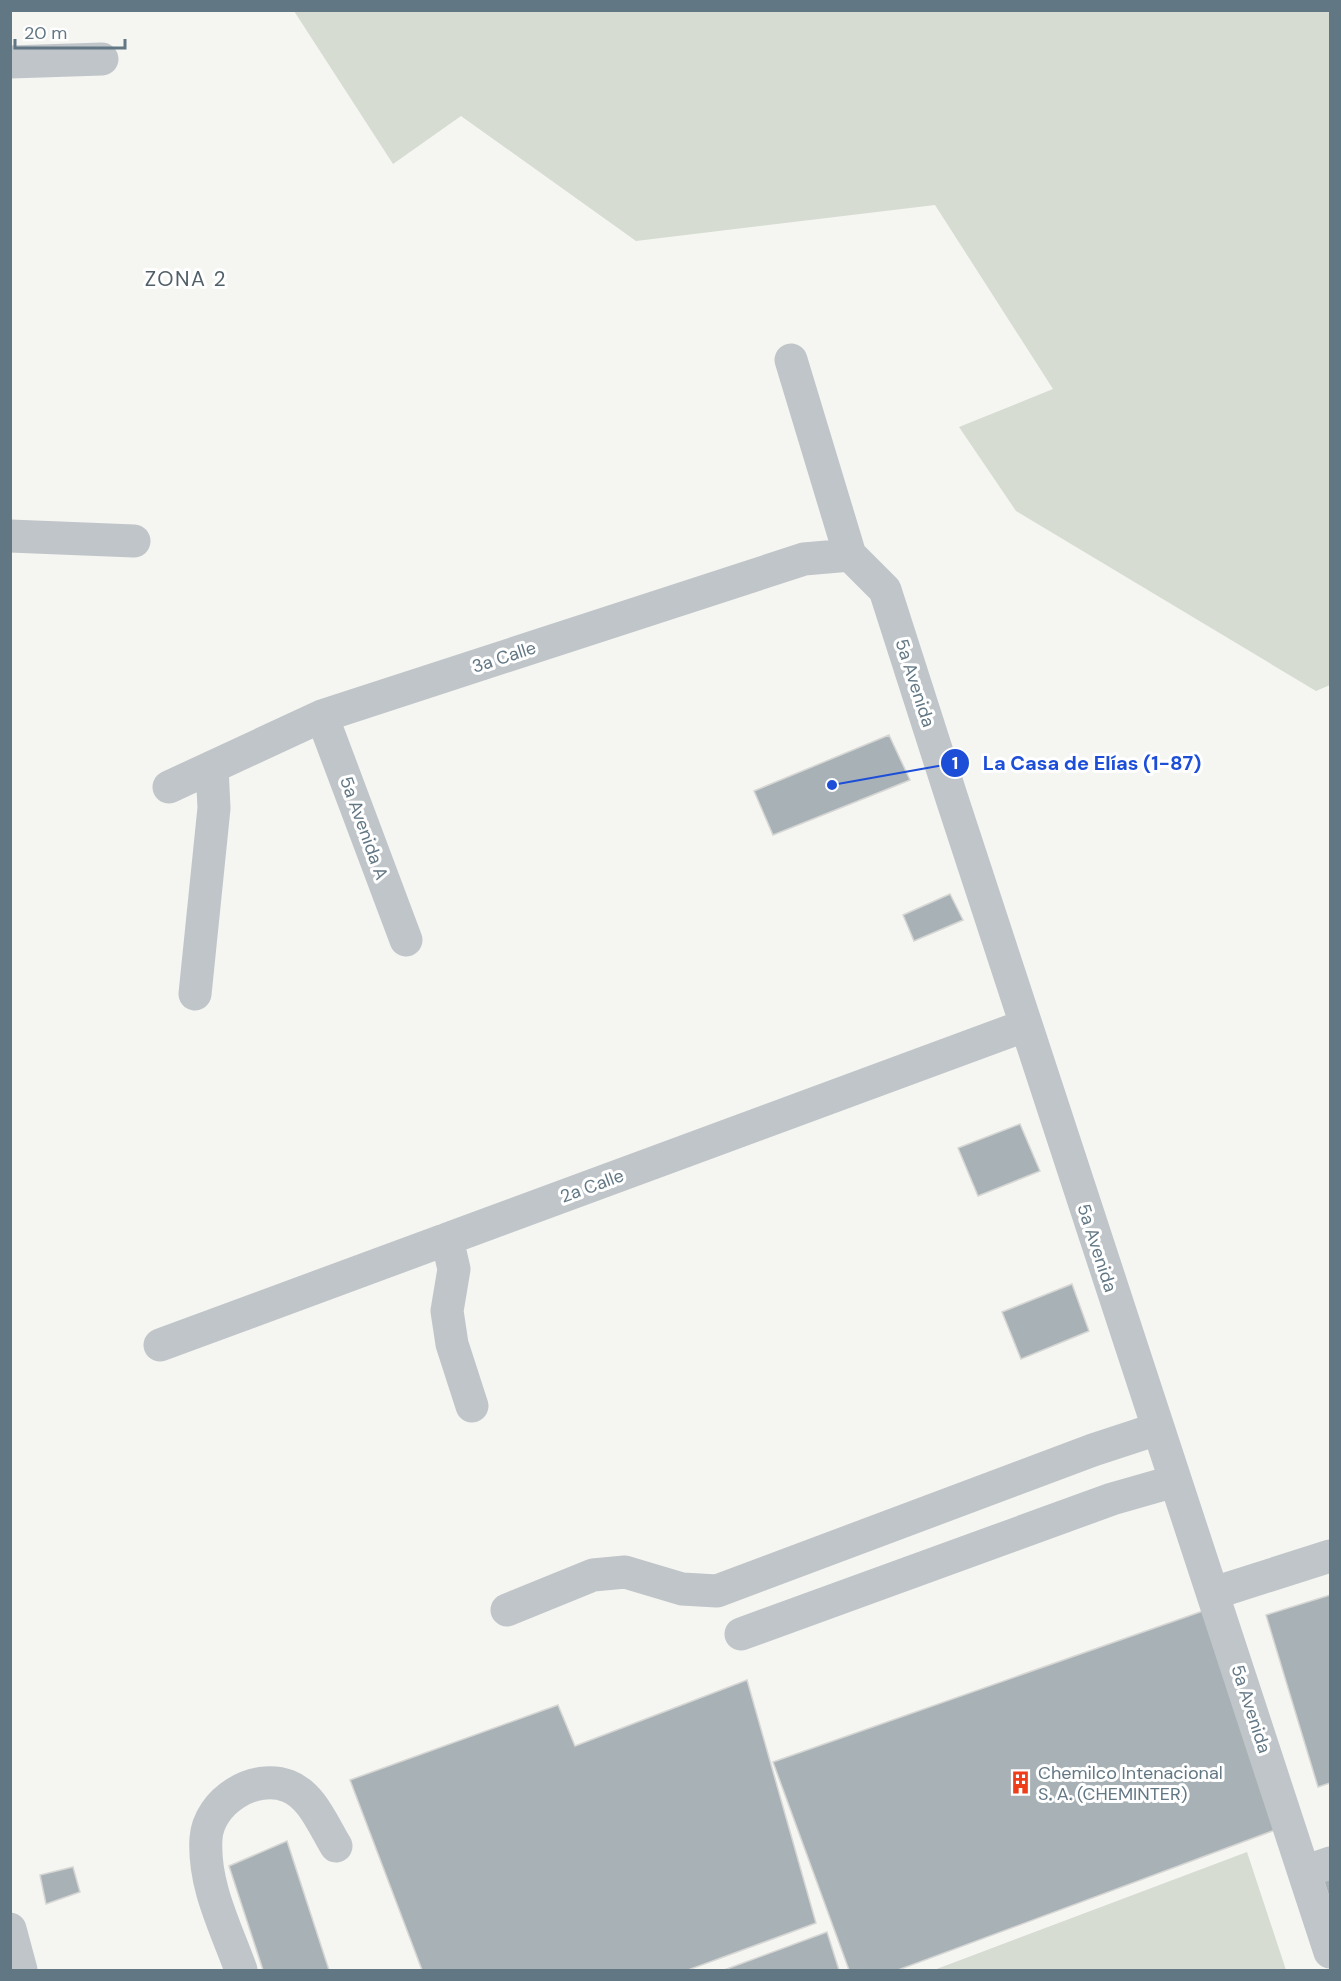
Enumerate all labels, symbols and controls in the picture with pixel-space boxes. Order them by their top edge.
scale bar [15,12,124,50]
text: 20 m [24,21,67,45]
district label: ZONA 2 [145,265,227,293]
street label: 3a Calle [469,635,539,679]
street label: 5a Avenida [889,636,941,730]
callout: La Casa de Elías (1-87) [940,744,1213,782]
text: La Casa de Elías (1-87) [983,750,1201,776]
text: 1 [952,751,958,775]
street label: 5a Avenida A [334,773,394,883]
street label: 2a Calle [557,1163,627,1209]
street label: 5a Avenida [1071,1201,1123,1295]
street label: 5a Avenida [1225,1662,1277,1756]
place label: Chemilco Intenacional S. A. (CHEMINTER) [1038,1761,1223,1806]
building icon: Chemilco Intenacional S. A. (CHEMINTER) [1007,1770,1033,1796]

